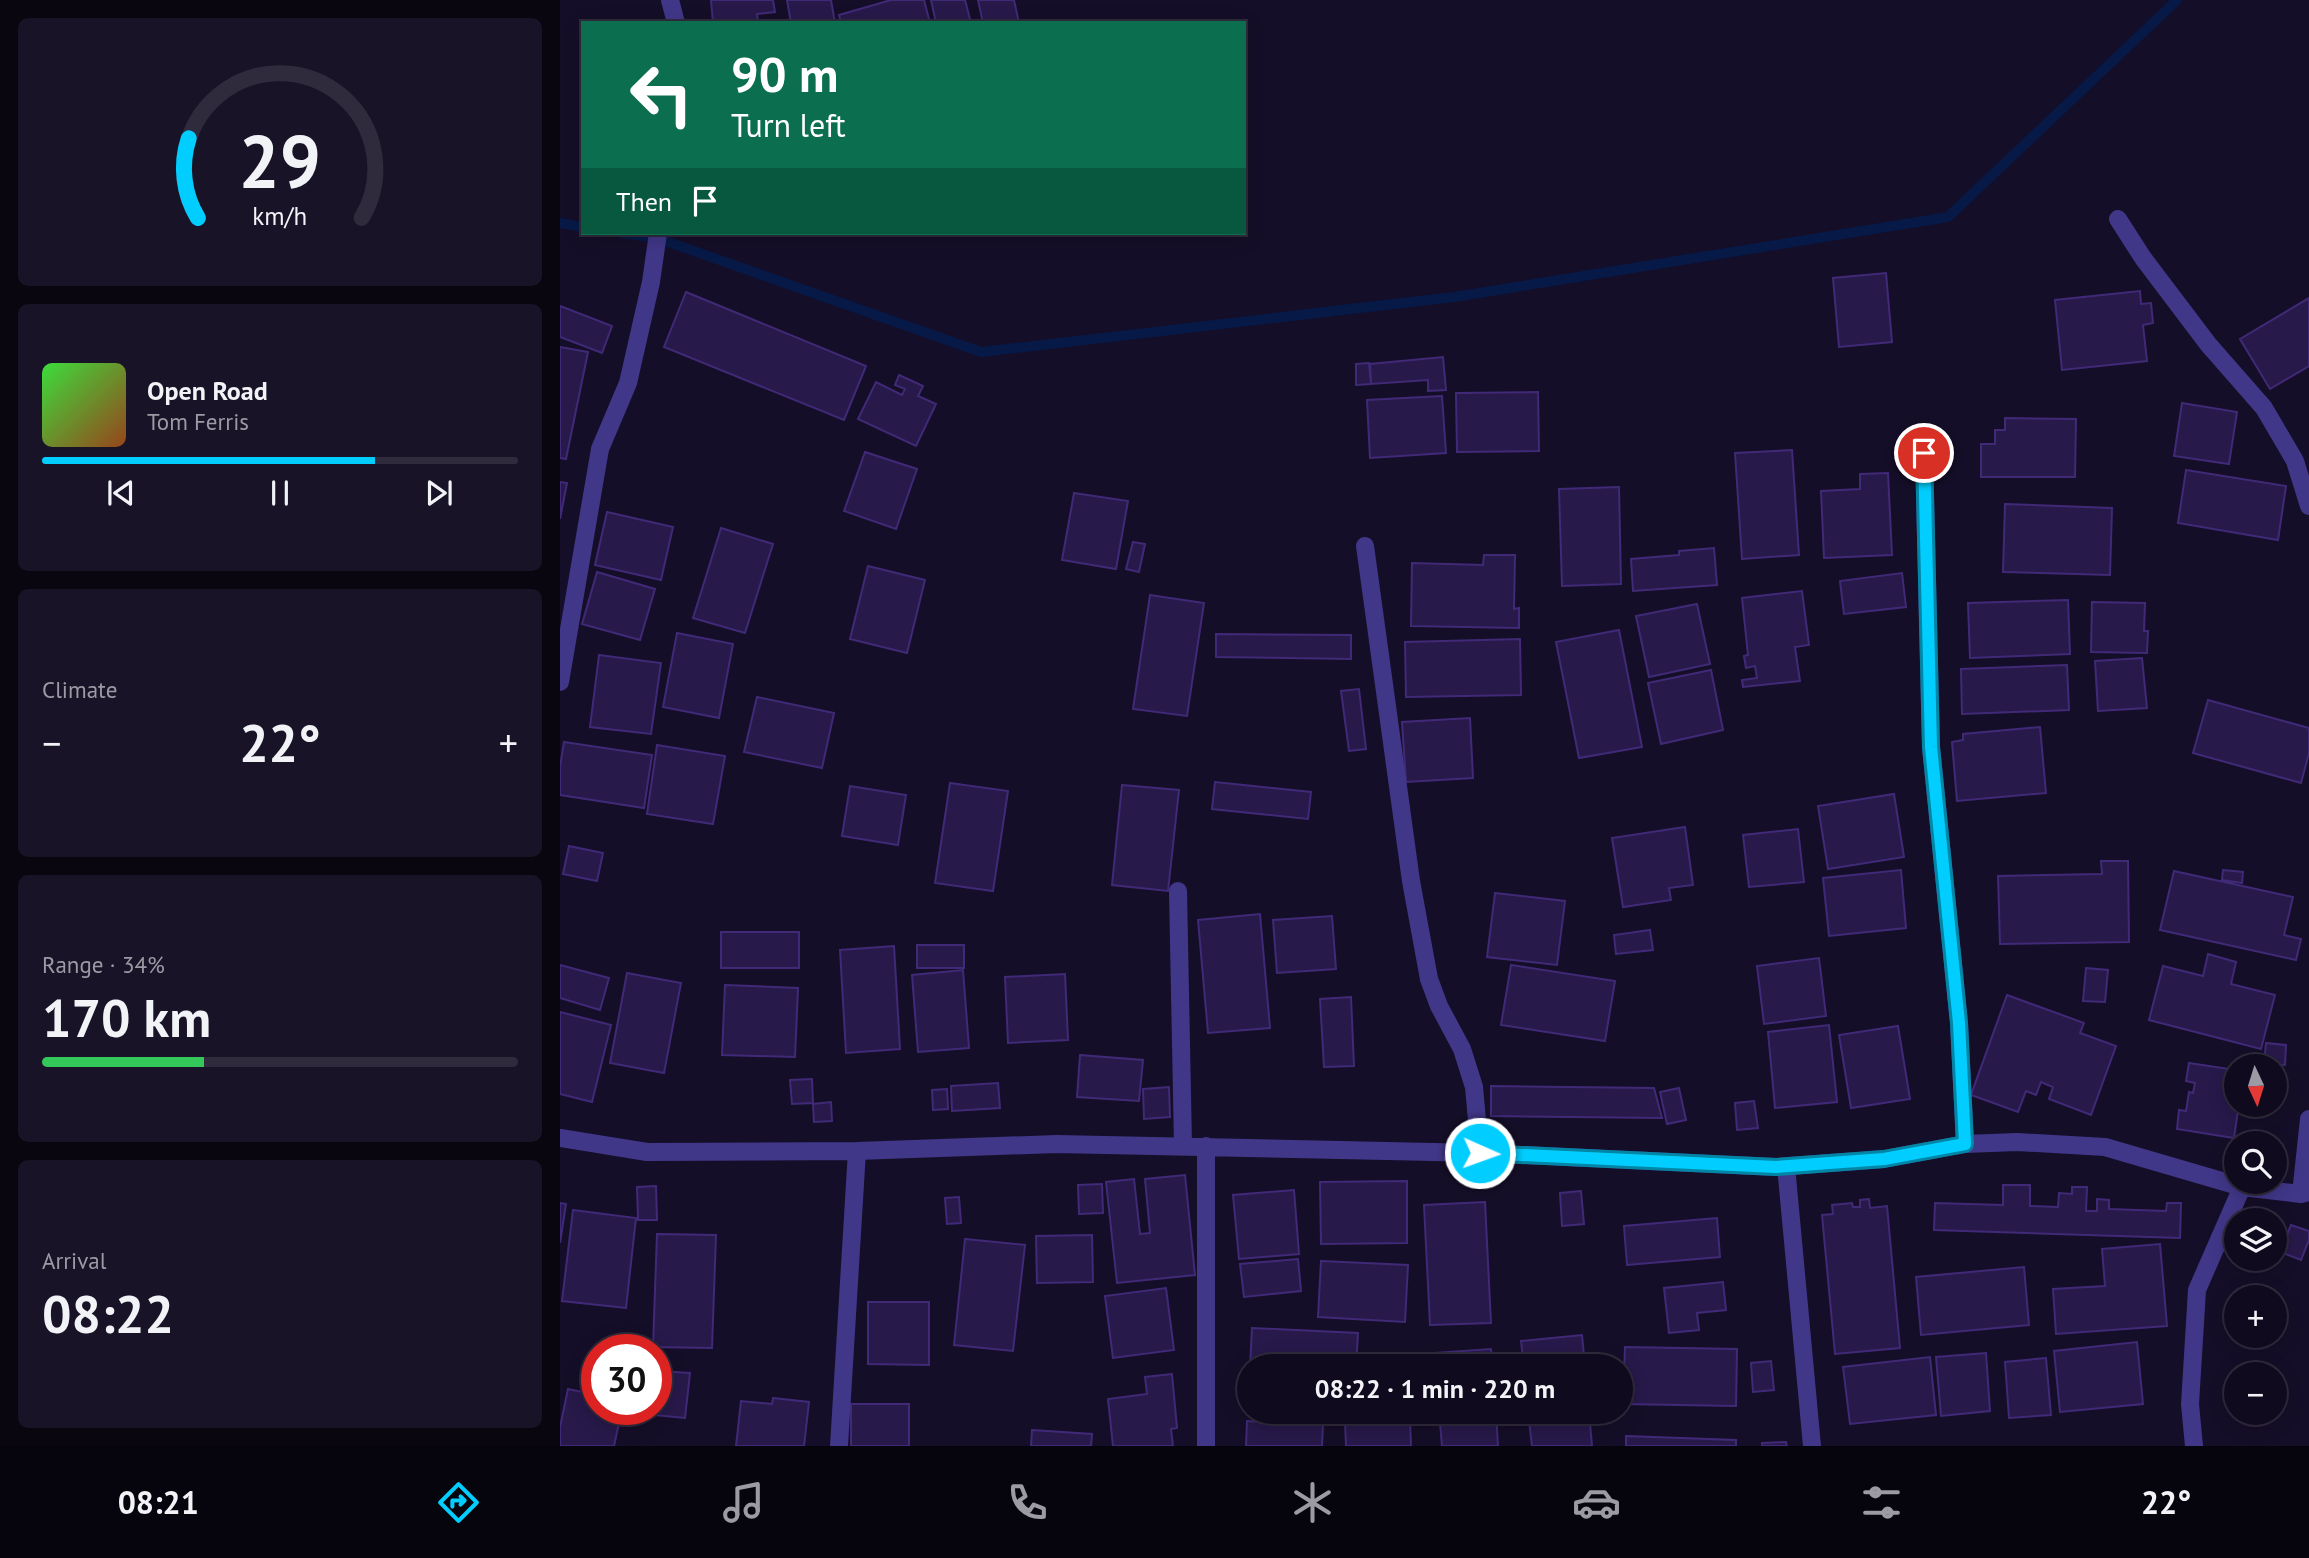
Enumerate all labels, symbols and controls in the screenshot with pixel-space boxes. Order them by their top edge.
text: 90 m [731,42,838,106]
icon: left [616,49,707,140]
text: Turn left [731,104,846,146]
text: 29 [239,114,321,208]
icon: arrive [686,182,724,220]
text: Then [616,185,672,218]
text: km/h [253,200,307,232]
text: Open Road [147,374,268,407]
text: Tom Ferris [147,407,249,436]
pin [1894,423,1954,483]
icon: arrive [1905,434,1943,472]
icon: previous [102,474,140,512]
icon: pause [261,474,299,512]
icon: next [420,474,458,512]
text: Climate [42,675,117,704]
text: 22° [239,709,321,776]
text: − [42,718,61,767]
text: + [499,718,518,767]
text: Range · 34% [42,950,165,979]
text: 170 km [42,984,211,1051]
north arrow [2224,1054,2287,1116]
map controls [2224,1054,2287,1425]
position arrow [1443,1116,1517,1190]
button: search [2224,1131,2287,1194]
button: layers [2224,1208,2287,1271]
text: Arrival [42,1246,106,1275]
text: 08:22 [42,1280,174,1347]
button: + [2224,1285,2287,1348]
speed limit sign: 30 [581,1334,672,1425]
button: − [2224,1362,2287,1425]
text: 08:22 · 1 min · 220 m [1315,1372,1555,1405]
icon: directions [434,1478,483,1527]
icon: music [719,1478,768,1527]
icon: phone [1003,1478,1052,1527]
icon: climate [1288,1478,1337,1527]
icon: car [1572,1478,1621,1527]
icon: filters [1857,1478,1906,1527]
text: 08:21 [118,1481,199,1523]
text: 22° [2141,1481,2191,1523]

